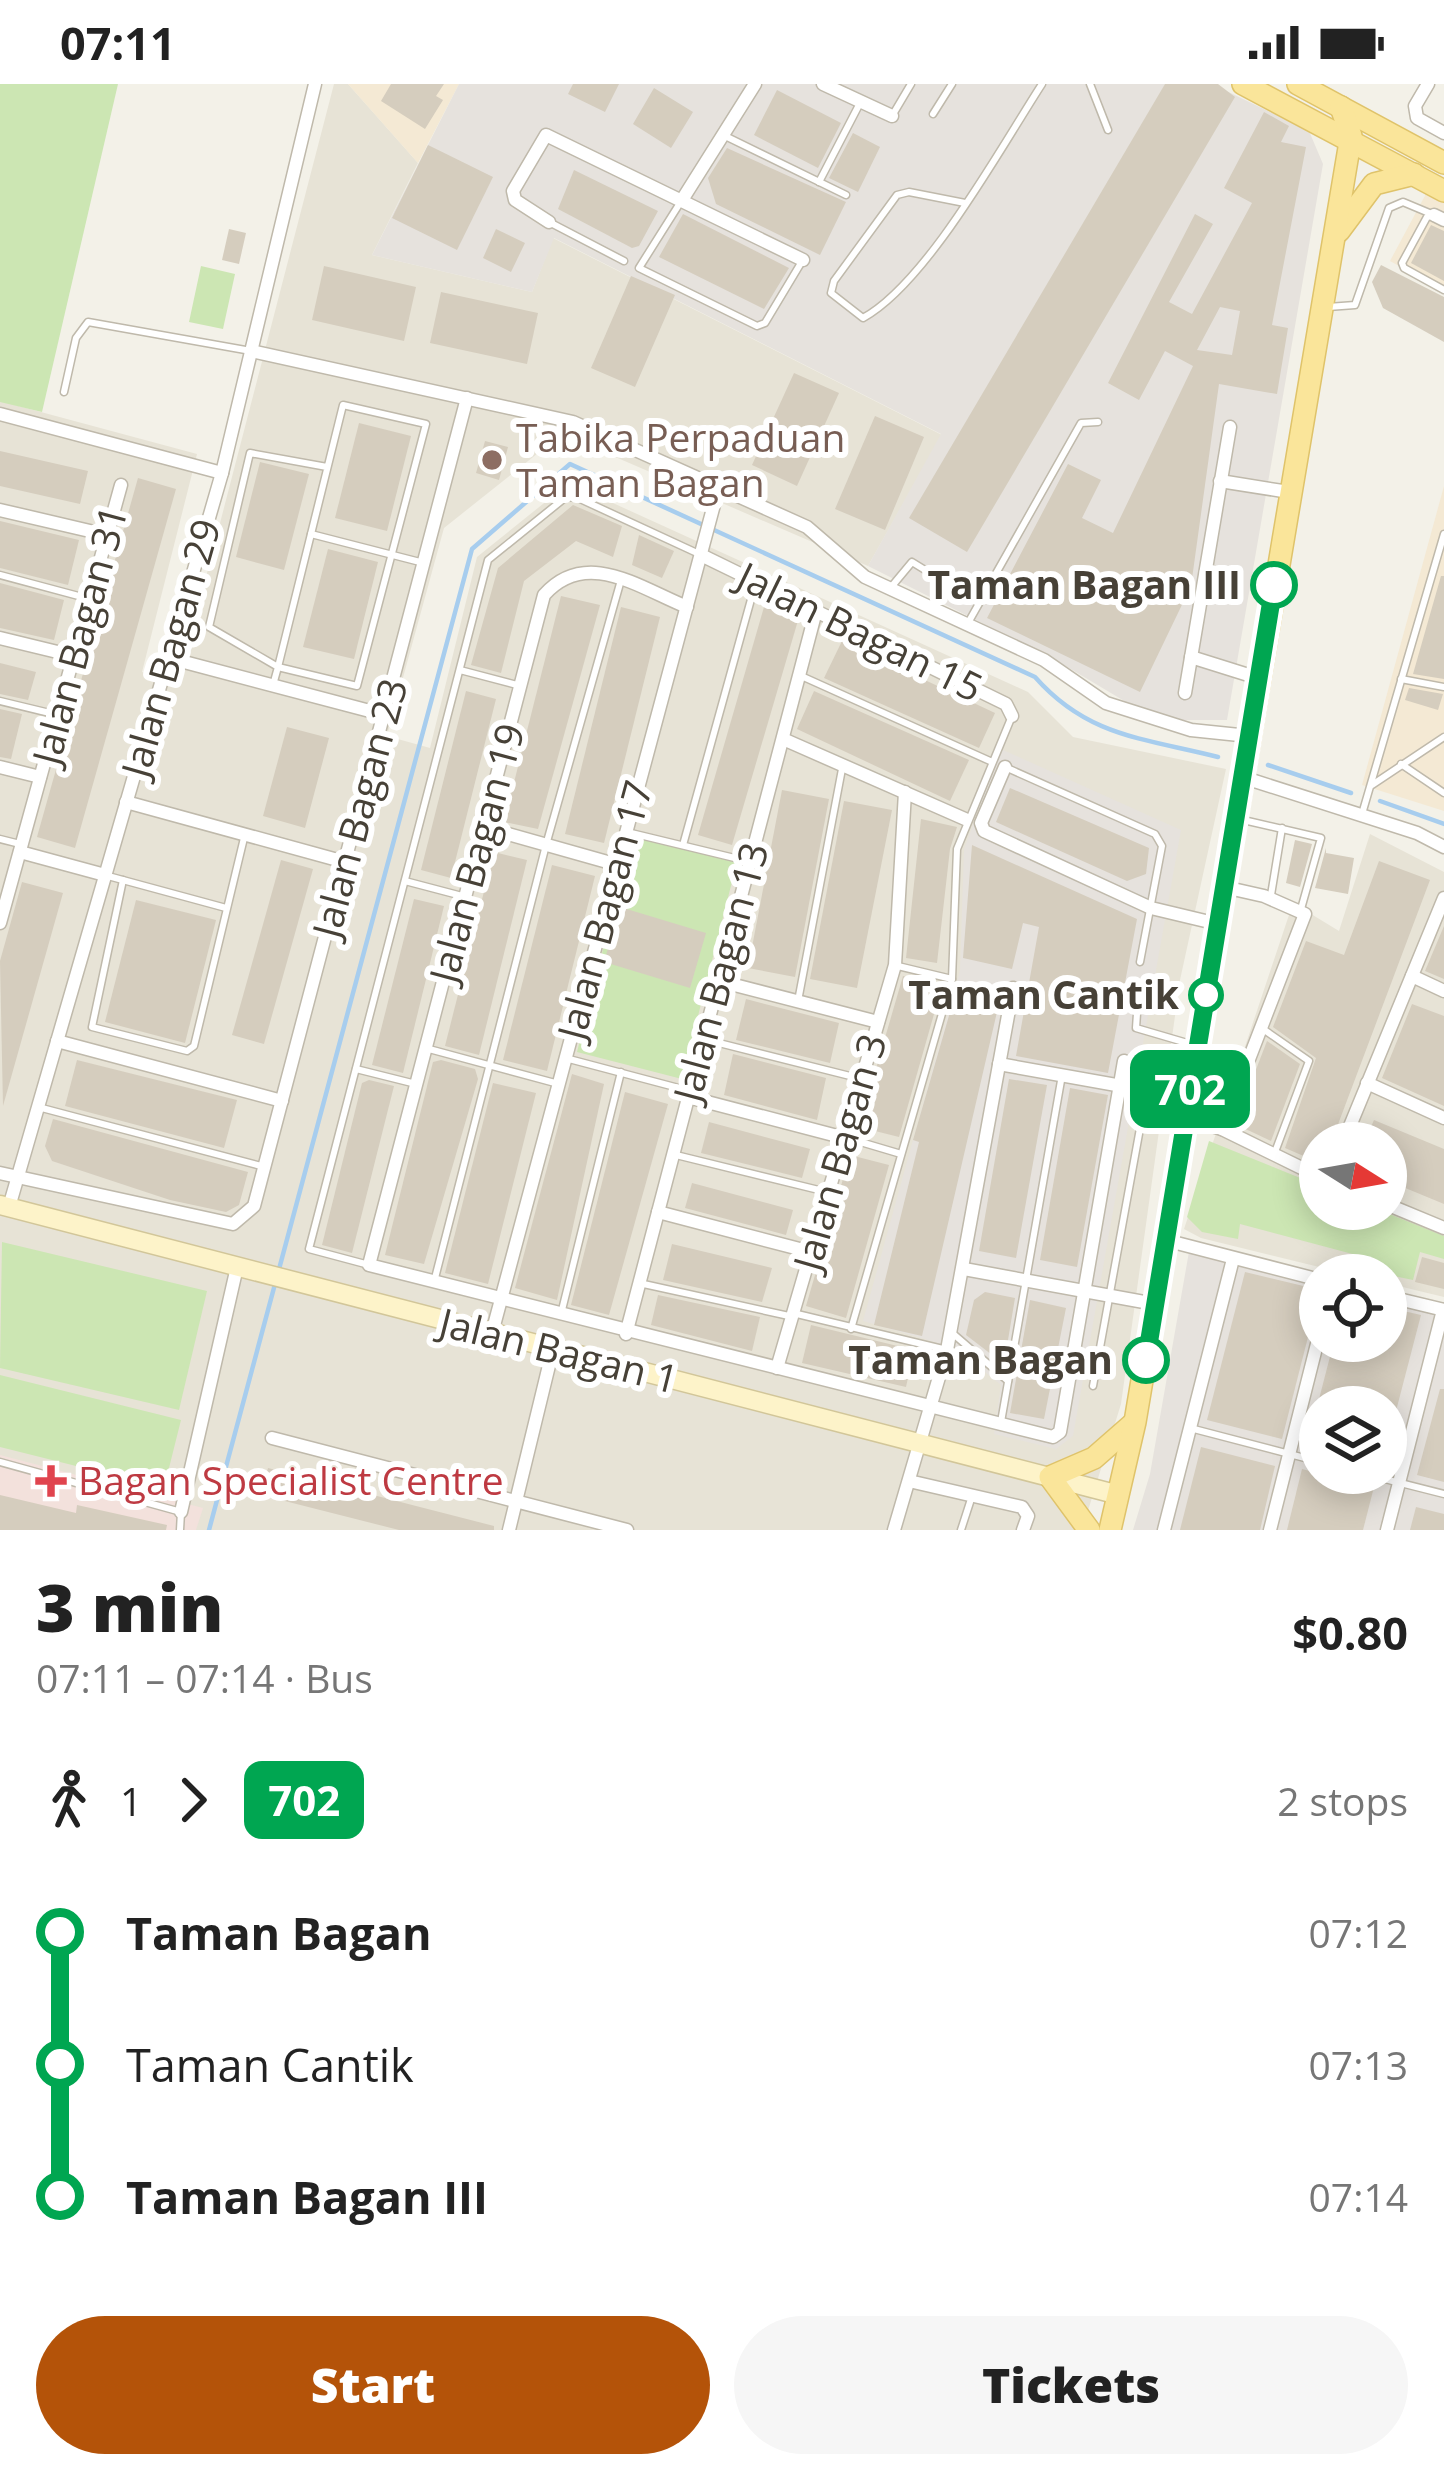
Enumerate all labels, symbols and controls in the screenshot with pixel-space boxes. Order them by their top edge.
text: 07:11 [60,12,176,73]
place label: Tabika Perpaduan Taman Bagan [516,410,845,508]
marker: Tabika Perpaduan Taman Bagan [479,447,505,473]
street label: Jalan Bagan 31 [17,499,139,774]
street label: Jalan Bagan 29 [106,512,232,787]
street label: Jalan Bagan 15 [726,547,992,713]
place label: Taman Bagan III [927,557,1241,610]
marker: Taman Bagan III [1252,563,1296,607]
street label: Jalan Bagan 23 [297,672,419,947]
street label: Jalan Bagan 19 [414,717,536,992]
street label: Jalan Bagan 17 [542,774,664,1049]
street label: Jalan Bagan 13 [658,836,780,1111]
place label: Taman Cantik [908,967,1180,1020]
marker: Taman Cantik [1190,979,1222,1011]
street label: Jalan Bagan 3 [778,1027,898,1280]
line badge: 702 [1121,1050,1259,1128]
text: 702 [1154,1060,1226,1117]
north arrow [1299,1122,1407,1230]
map controls [1299,1122,1407,1494]
button: locate [1299,1254,1407,1362]
street label: Jalan Bagan 1 [431,1293,684,1405]
place label: Taman Bagan [848,1332,1113,1385]
marker: Taman Bagan [1124,1338,1168,1382]
button: layers [1299,1386,1407,1494]
place label: Bagan Specialist Centre [78,1453,504,1506]
marker: Bagan Specialist Centre [35,1465,67,1497]
text: 3 min [36,1561,224,1651]
text: $0.80 [1292,1602,1408,1663]
text: 07:11 – 07:14 · Bus [36,1651,373,1704]
icon: walk [36,1767,102,1833]
icon: forward [160,1767,226,1833]
text: 702 [268,1771,340,1828]
text: 1 [120,1774,142,1827]
text: 2 stops [1277,1774,1408,1827]
text: Taman Bagan [126,1902,431,1963]
text: 07:12 [1309,1906,1408,1959]
text: Taman Cantik [126,2034,414,2095]
text: 07:13 [1309,2038,1408,2091]
text: Taman Bagan III [126,2166,488,2227]
text: 07:14 [1309,2170,1408,2223]
button: Start [36,2316,710,2454]
button: Tickets [734,2316,1408,2454]

